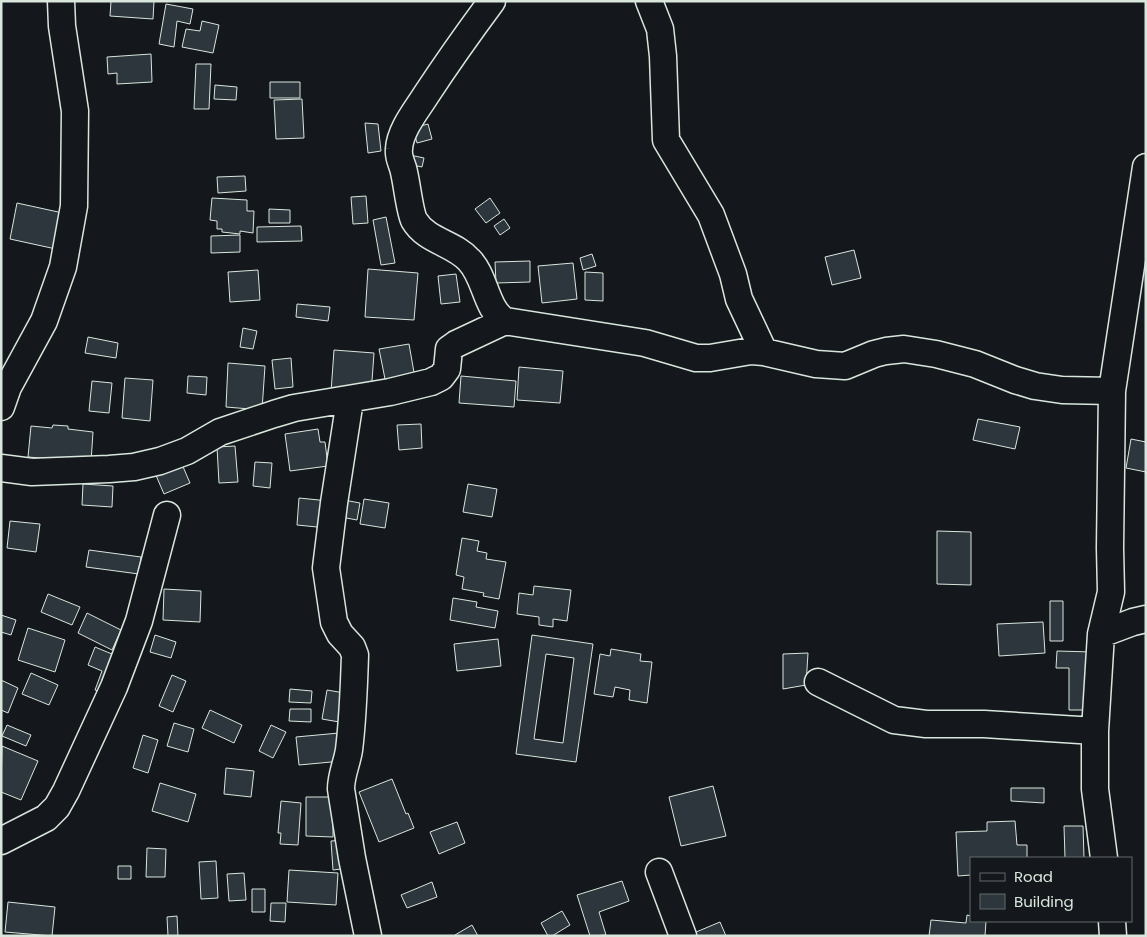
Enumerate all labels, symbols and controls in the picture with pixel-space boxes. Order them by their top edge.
legend [970,857,1132,922]
text: Road [1014,866,1053,887]
text: Building [1014,891,1074,912]

